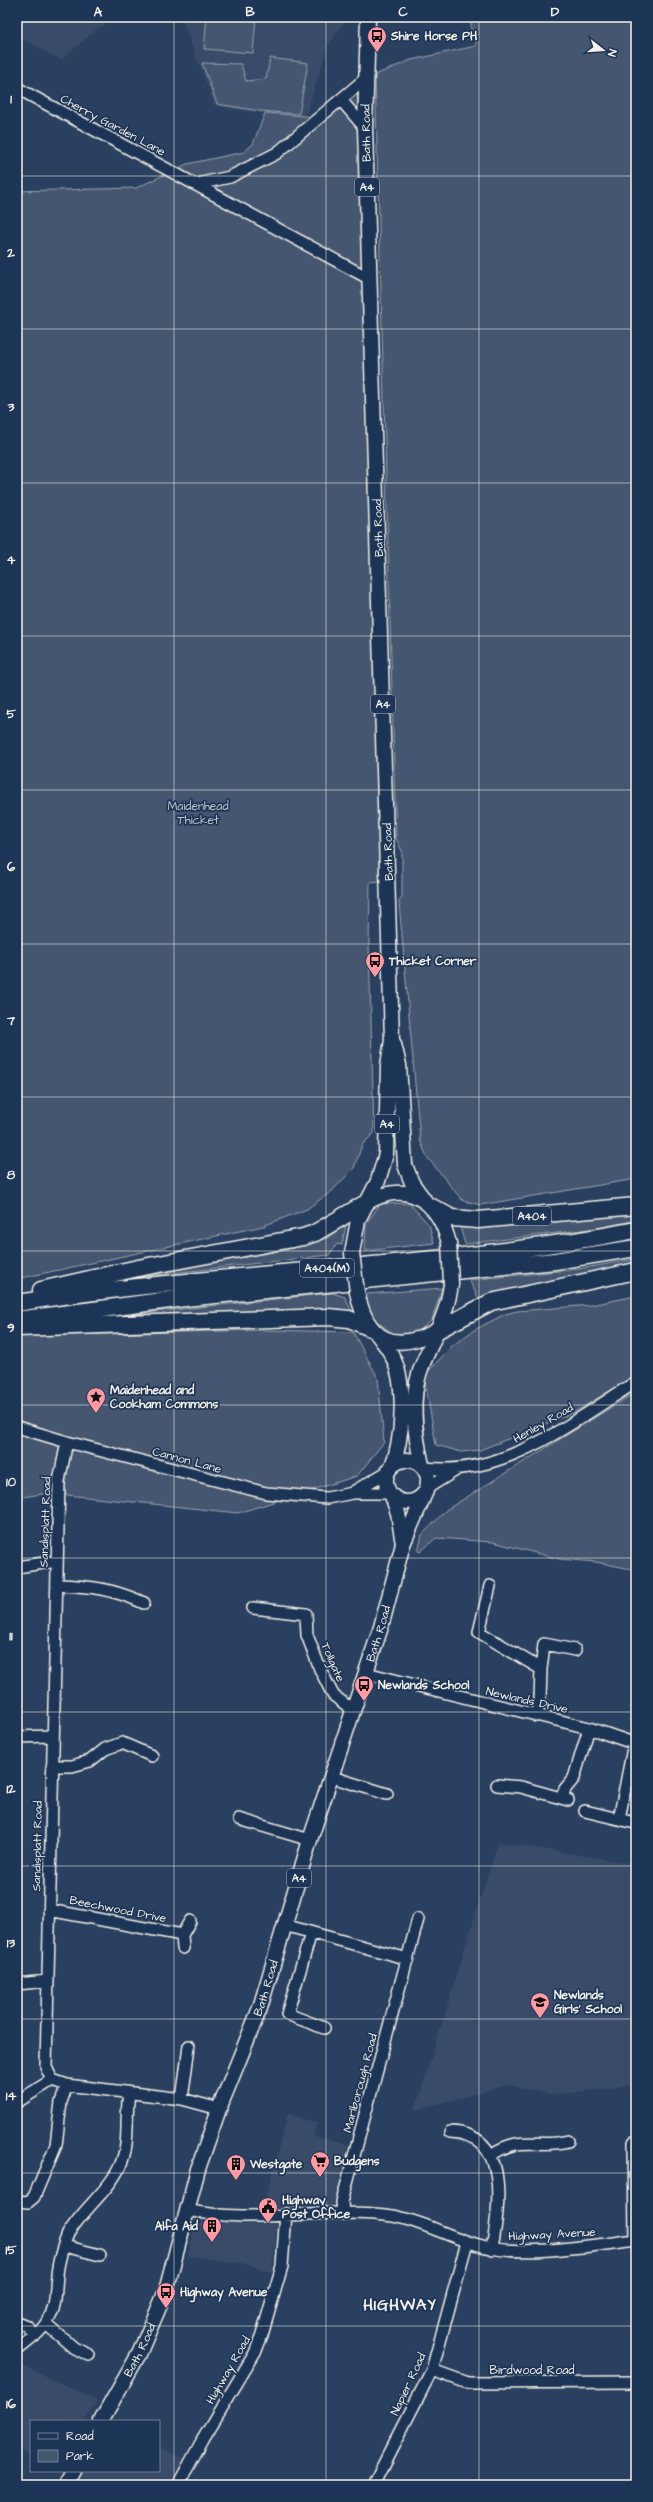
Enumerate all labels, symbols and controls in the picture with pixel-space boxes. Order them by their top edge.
text: A [94,3,103,21]
text: B [245,3,255,21]
text: C [398,3,408,21]
text: D [551,3,560,21]
bus stop icon: Shire Horse PH [366,25,388,53]
place label: Shire Horse PH [390,28,478,45]
north arrow [583,30,623,70]
text: N [604,47,620,58]
text: 1 [10,90,12,108]
street label: Cherry Garden Lane [57,90,169,162]
street label: Bath Road [357,104,376,162]
road number: A4 [355,178,379,196]
text: 2 [6,244,15,262]
text: 3 [7,398,15,416]
street label: Bath Road [369,499,388,557]
text: 4 [7,551,16,569]
road number: A4 [371,695,395,713]
text: 5 [6,705,16,723]
park label: Maidenhead Thicket [167,798,229,829]
street label: Bath Road [379,823,398,881]
text: 6 [7,858,16,876]
bus stop icon: Thicket Corner [364,950,386,978]
place label: Thicket Corner [388,953,477,970]
text: 7 [6,1012,16,1030]
road number: A4 [375,1115,399,1133]
text: 8 [7,1166,16,1184]
road number: A404 [513,1207,551,1225]
road number: A404(M) [300,1259,354,1277]
text: 9 [7,1319,15,1337]
place label: Maidenhead and Cookham Commons [110,1382,218,1413]
place icon: Maidenhead and Cookham Commons [85,1386,107,1414]
street label: Henley Road [510,1399,577,1448]
street label: Cannon Lane [150,1443,224,1478]
text: 10 [6,1473,17,1491]
street label: Sandisplatt Road [35,1476,56,1568]
street label: Bath Road [362,1604,395,1664]
text: 11 [9,1627,13,1645]
street label: Tollgate [315,1640,349,1686]
bus stop icon: Newlands School [353,1674,375,1702]
place label: Newlands School [378,1677,469,1694]
street label: Newlands Drive [484,1683,570,1718]
text: 12 [6,1780,16,1798]
street label: Sandisplatt Road [28,1801,47,1891]
road number: A4 [287,1869,311,1887]
street label: Beechwood Drive [68,1892,168,1927]
text: 13 [7,1934,16,1952]
street label: Bath Road [250,1958,283,2019]
place label: Newlands Girls' School [554,1987,622,2018]
school or university icon: Newlands Girls' School [529,1991,551,2019]
street label: Marlborough Road [339,2032,383,2135]
text: 14 [6,2087,16,2105]
supermarket icon: Budgens [309,2150,331,2178]
building icon: Westgate [225,2153,247,2181]
place label: Budgens [334,2153,379,2172]
place label: Westgate [249,2156,303,2175]
place label: Highway Post Office [282,2192,351,2223]
public building icon: Highway Post Office [257,2196,279,2224]
building icon: Alfa Aid [201,2215,223,2243]
place label: Alfa Aid [155,2218,199,2235]
street label: Highway Avenue [508,2224,597,2246]
text: 15 [6,2241,17,2259]
bus stop icon: Highway Avenue [155,2281,177,2309]
place label: Highway Avenue [180,2284,268,2303]
district label: HIGHWAY [363,2294,437,2316]
street label: Bath Road [120,2321,160,2380]
street label: Highway Road [202,2333,256,2408]
street label: Napier Road [386,2350,430,2418]
street label: Birdwood Road [490,2362,574,2379]
text: 16 [6,2395,17,2413]
legend [30,2420,160,2472]
text: Road [66,2428,94,2445]
text: Park [66,2448,94,2465]

